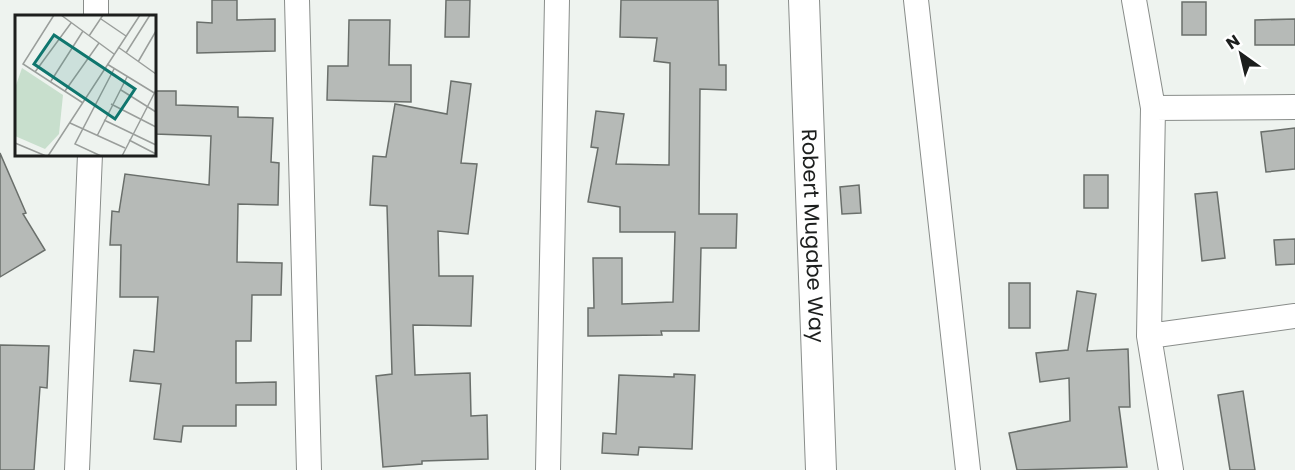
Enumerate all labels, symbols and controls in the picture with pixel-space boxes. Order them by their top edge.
inset map [15,15,156,156]
north arrow [1211,24,1271,84]
text: N [1221,29,1244,55]
street label: Robert Mugabe Way [795,128,831,343]

